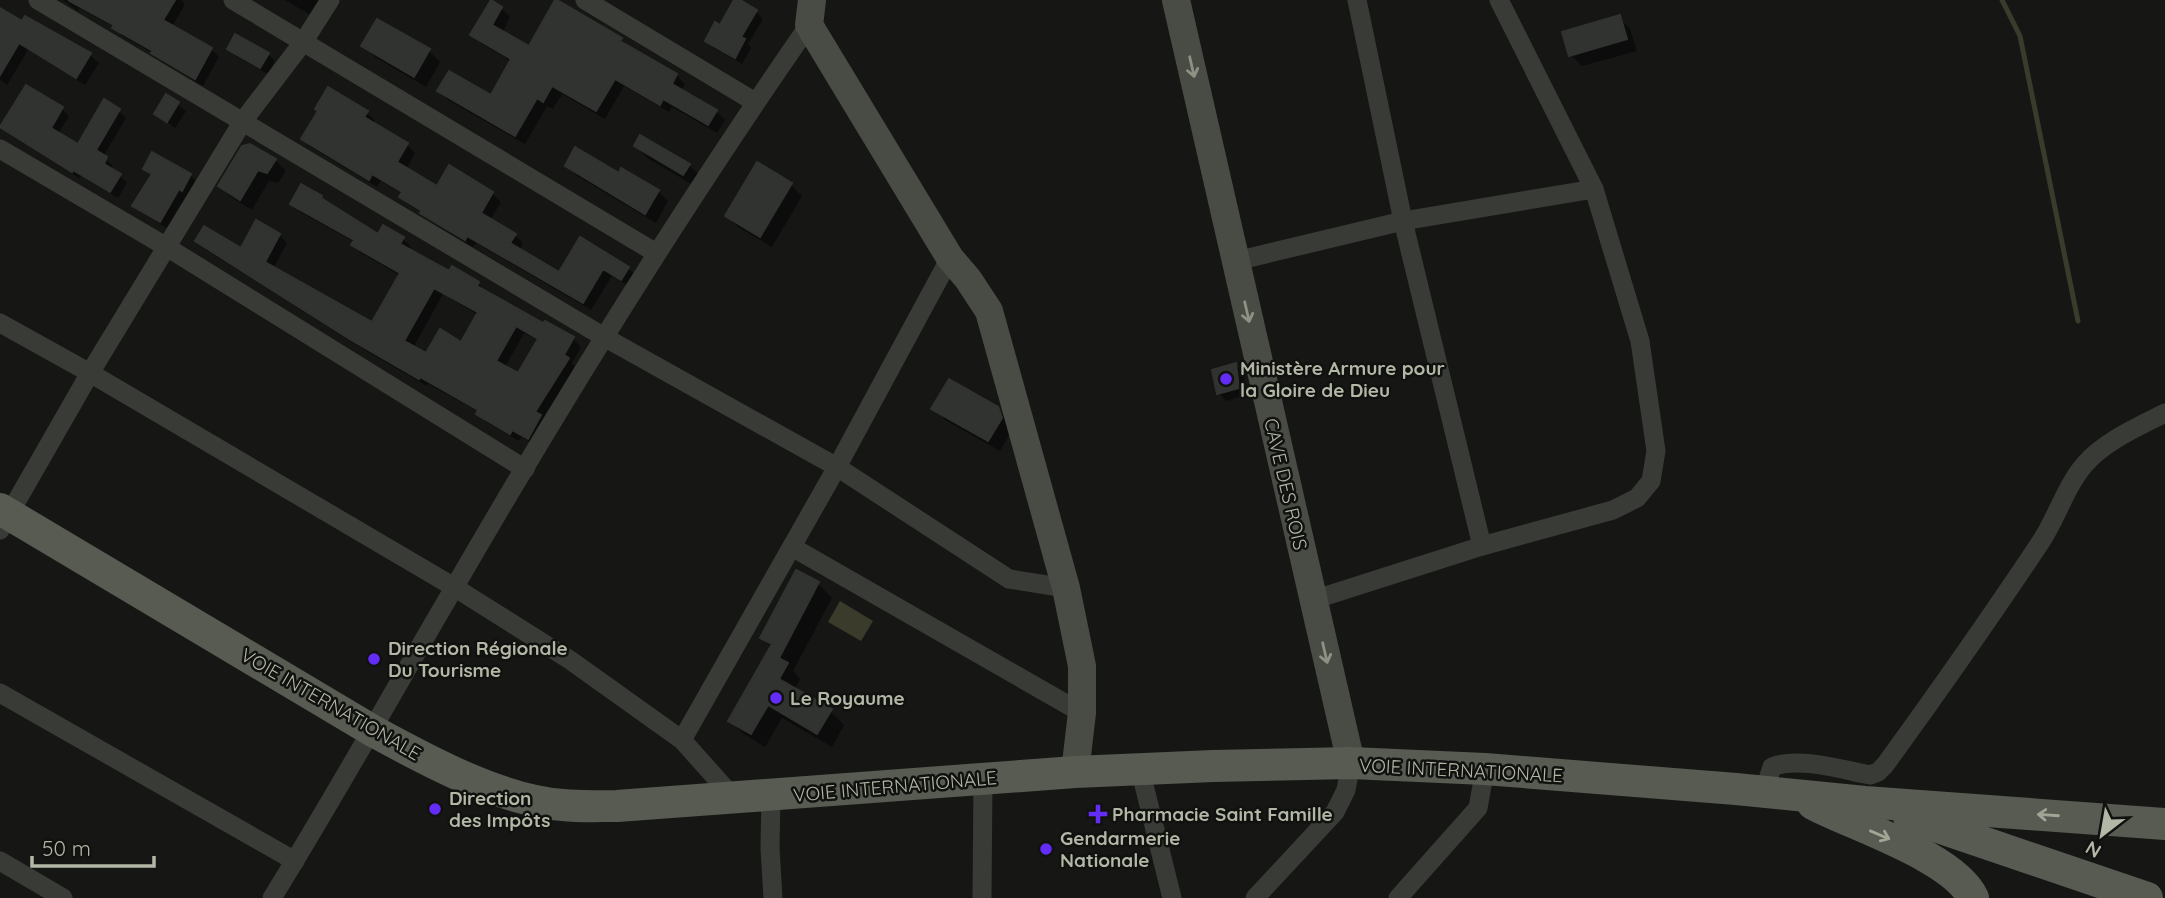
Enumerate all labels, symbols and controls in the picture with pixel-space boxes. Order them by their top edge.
one-way arrow [1185,55,1199,78]
one-way arrow [1241,300,1255,323]
place label: Ministère Armure pour la Gloire de Dieu [1240,356,1445,402]
marker: Ministère Armure pour la Gloire de Dieu [1218,371,1234,387]
street label: CAVE DES ROIS [1259,416,1313,552]
place label: Direction Régionale Du Tourisme [388,636,568,682]
one-way arrow [1320,642,1333,664]
street label: VOIE INTERNATIONALE [237,643,425,765]
marker: Direction Régionale Du Tourisme [366,651,382,667]
place label: Le Royaume [790,686,905,710]
marker: Le Royaume [768,690,784,706]
street label: VOIE INTERNATIONALE [1358,753,1564,787]
street label: VOIE INTERNATIONALE [792,765,998,807]
place label: Direction des Impôts [449,786,550,832]
north arrow [2067,800,2137,870]
marker: Direction des Impôts [427,801,443,817]
place label: Pharmacie Saint Famille [1112,802,1333,826]
marker: Pharmacie Saint Famille [1090,806,1106,822]
one-way arrow [2037,808,2060,821]
scale bar [32,824,154,868]
place label: Gendarmerie Nationale [1060,826,1181,872]
one-way arrow [1869,829,1891,842]
text: 50 m [42,835,91,861]
text: N [2081,836,2105,863]
marker: Gendarmerie Nationale [1038,841,1054,857]

